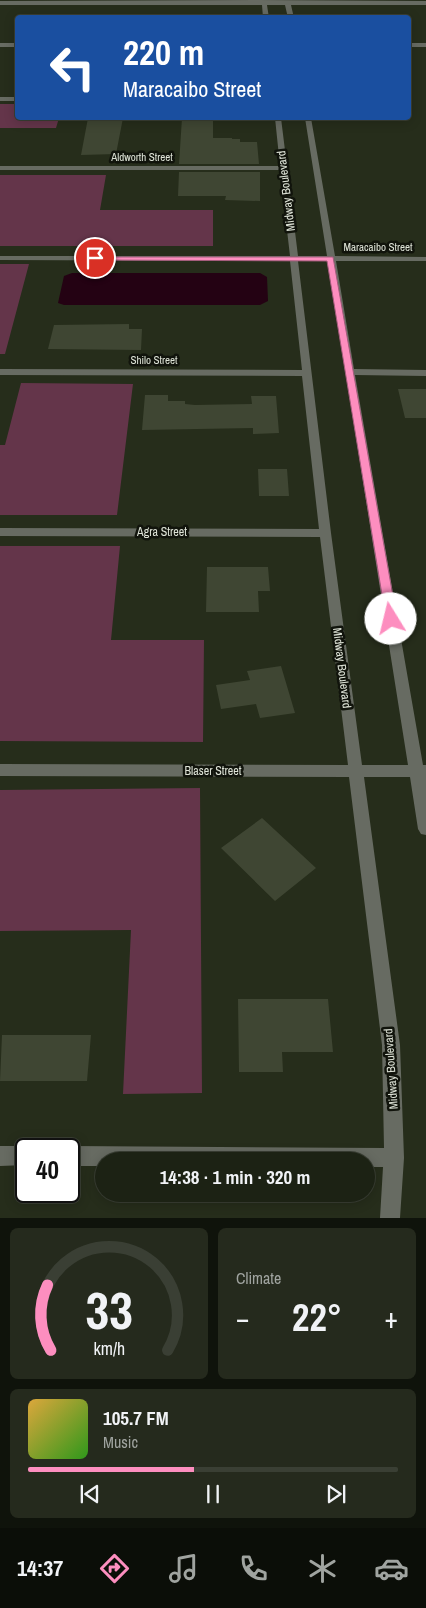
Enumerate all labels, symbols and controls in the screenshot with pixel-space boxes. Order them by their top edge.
text: 220 m [123,29,204,76]
icon: left [40,35,105,100]
text: Maracaibo Street [123,74,261,104]
street label: Aldworth Street [110,150,173,164]
street label: Midway Boulevard [273,150,299,232]
pin [74,237,116,279]
street label: Maracaibo Street [343,240,413,254]
icon: arrive [81,244,109,272]
street label: Shilo Street [130,353,178,367]
street label: Agra Street [136,524,187,540]
position arrow [364,592,416,644]
street label: Midway Boulevard [329,627,355,709]
street label: Blaser Street [185,763,242,779]
street label: Midway Boulevard [380,1028,402,1110]
speed limit sign: 40 [15,1138,80,1203]
text: 14:38 · 1 min · 320 m [160,1164,310,1190]
text: Climate [236,1267,281,1289]
text: 33 [85,1275,133,1345]
text: 22° [292,1292,342,1343]
text: − [236,1299,249,1337]
text: + [385,1299,398,1337]
text: km/h [93,1337,125,1361]
text: 105.7 FM [103,1405,169,1431]
text: Music [103,1431,138,1453]
icon: previous [76,1480,104,1508]
icon: pause [199,1480,227,1508]
icon: next [322,1480,350,1508]
icon: directions [97,1551,132,1586]
icon: music [166,1551,201,1586]
icon: phone [236,1551,271,1586]
icon: climate [305,1551,340,1586]
icon: car [374,1551,409,1586]
text: 14:37 [17,1553,63,1583]

